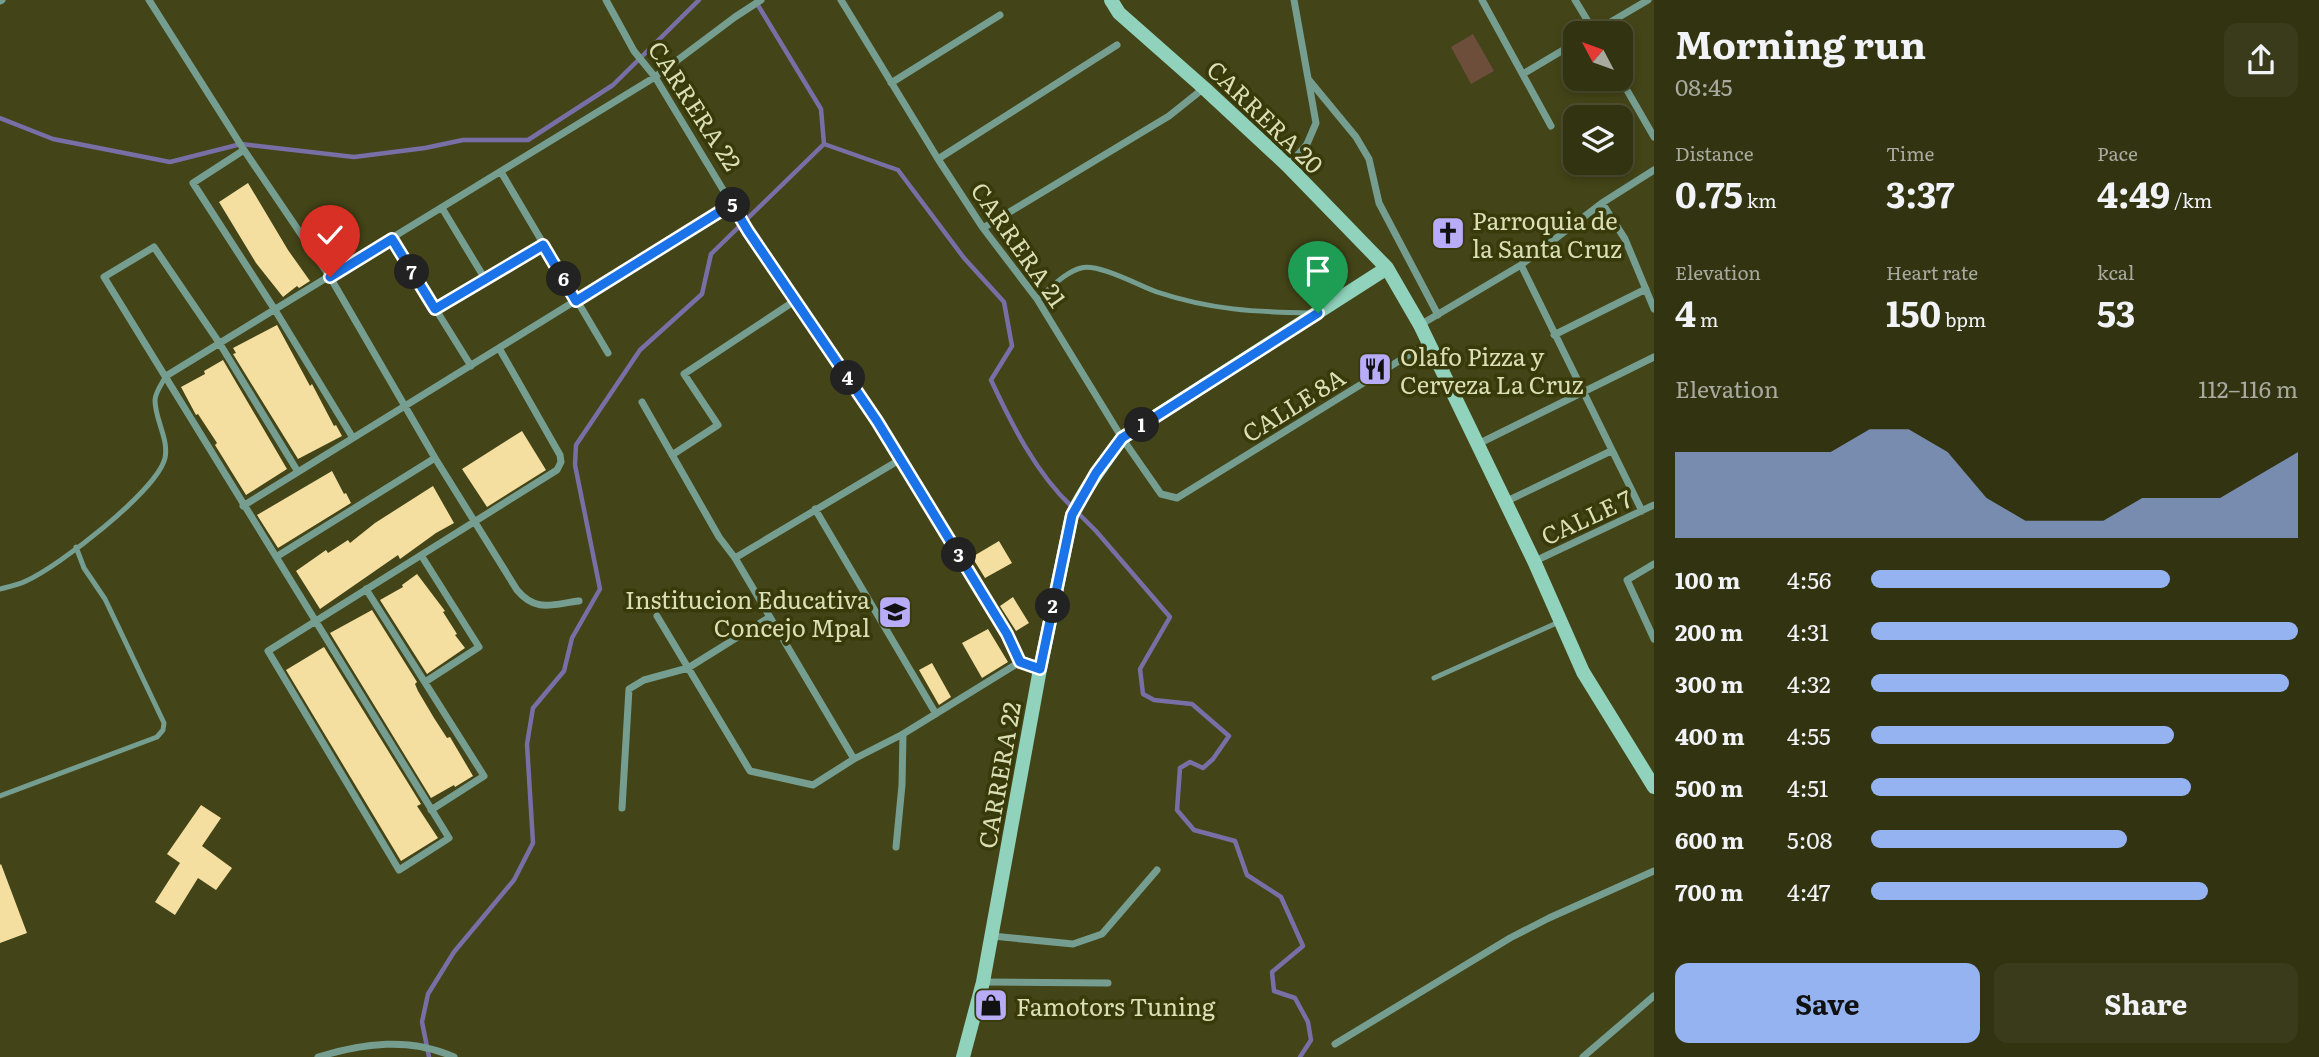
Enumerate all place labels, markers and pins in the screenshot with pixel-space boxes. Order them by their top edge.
pin: 5 [716,188,750,222]
place label: Parroquia de la Santa Cruz [1472,202,1622,265]
pin [300,205,360,277]
church icon: Parroquia de la Santa Cruz [1429,214,1467,252]
pin [1288,241,1348,313]
pin: 7 [394,254,430,290]
pin: 6 [546,262,582,296]
place label: Olafo Pizza y Cerveza La Cruz [1400,338,1584,401]
restaurant icon: Olafo Pizza y Cerveza La Cruz [1356,350,1394,388]
pin: 4 [830,360,866,396]
pin: 1 [1124,408,1160,442]
pin: 3 [942,538,976,572]
place label: Institucion Educativa Concejo Mpal [625,581,870,644]
pin: 2 [1036,588,1070,624]
school or university icon: Institucion Educativa Concejo Mpal [876,593,914,631]
shop icon: Famotors Tuning [972,986,1010,1024]
place label: Famotors Tuning [1016,988,1216,1023]

